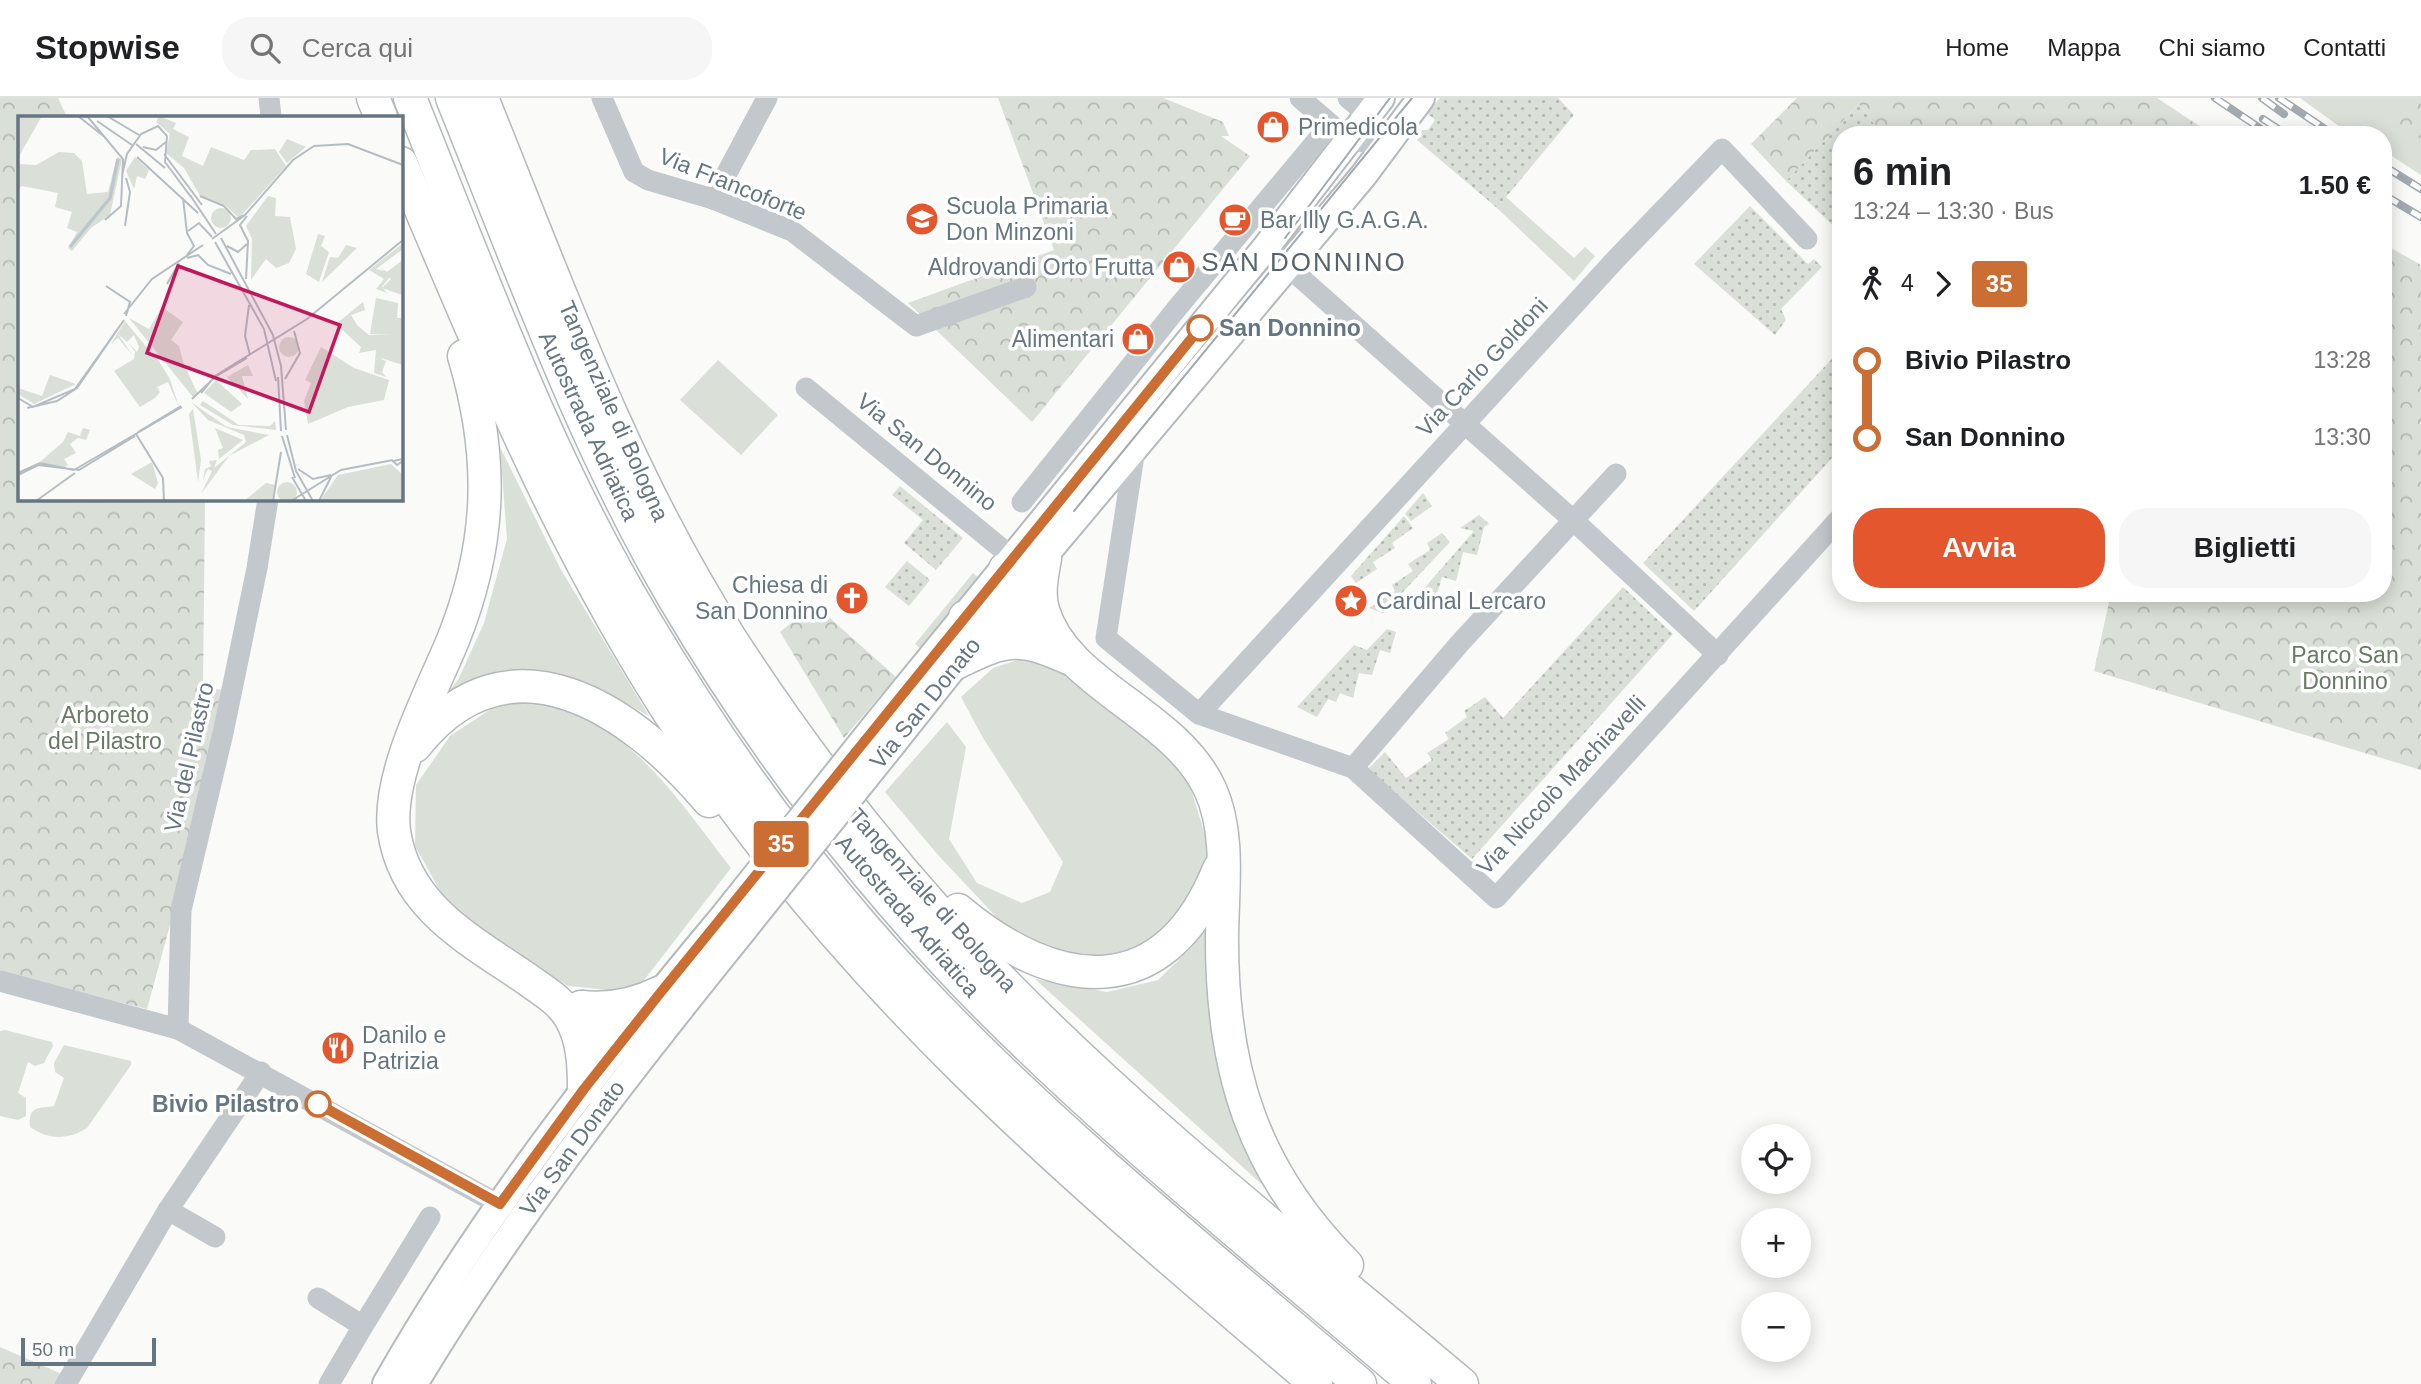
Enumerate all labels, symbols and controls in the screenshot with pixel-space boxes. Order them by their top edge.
search box [222,17,712,80]
text: Stopwise [35,29,180,66]
icon: search [246,29,284,67]
text: Cerca qui [302,33,413,63]
text: Home [1945,34,2009,61]
text: Mappa [2047,34,2121,61]
text: Chi siamo [2159,34,2265,61]
text: Contatti [2303,34,2386,61]
shop icon: Primedicola [1254,108,1292,146]
place label: Primedicola [1298,114,1418,140]
inset map [18,116,402,500]
street label: Via Francoforte [655,143,811,225]
text: 6 min [1853,151,1952,193]
text: 1.50 € [2299,170,2371,200]
place label: Scuola Primaria Don Minzoni [946,193,1109,245]
text: 13:24 – 13:30 · Bus [1853,198,2054,224]
school or university icon: Scuola Primaria Don Minzoni [903,200,941,238]
cafe icon: Bar Illy G.A.G.A. [1216,201,1254,239]
place label: Bar Illy G.A.G.A. [1260,207,1429,233]
district label: SAN DONNINO [1201,247,1407,277]
shop icon: Aldrovandi Orto Frutta [1160,248,1198,286]
place label: Aldrovandi Orto Frutta [928,254,1154,280]
icon: walk [1853,265,1891,303]
icon: forward [1924,265,1962,303]
text: 4 [1901,270,1914,296]
text: 35 [1986,270,2013,297]
street label: Via Carlo Goldoni [1411,292,1553,442]
street label: Tangenziale di Bologna [554,297,674,525]
marker: San Donnino [1187,315,1213,341]
place label: San Donnino [1219,315,1361,341]
shop icon: Alimentari [1119,320,1157,358]
place label: Alimentari [1012,326,1114,352]
street label: Autostrada Adriatica [534,327,644,525]
text: Bivio Pilastro [1905,345,2071,375]
text: 13:28 [2313,347,2371,373]
street label: Via San Donnino [852,388,1002,516]
text: San Donnino [1905,422,2065,452]
text: 13:30 [2313,424,2371,450]
button: Avvia [1853,508,2105,588]
button: Biglietti [2119,508,2371,588]
place label: Chiesa di San Donnino [695,572,828,624]
church icon: Chiesa di San Donnino [833,579,871,617]
place icon: Cardinal Lercaro [1332,582,1370,620]
place label: Cardinal Lercaro [1376,588,1546,614]
street label: Via San Donato [864,632,986,774]
park label: Parco San Donnino [2291,642,2399,694]
street label: Via del Pilastro [159,680,219,834]
street label: Via Niccolò Machiavelli [1471,690,1651,880]
park label: Arboreto del Pilastro [48,702,162,754]
street label: Tangenziale di Bologna [844,803,1022,997]
line badge: 35 [750,821,812,867]
text: 35 [768,830,794,857]
street label: Autostrada Adriatica [831,830,985,1002]
place label: Danilo e Patrizia [362,1022,446,1074]
restaurant icon: Danilo e Patrizia [319,1029,357,1067]
street label: Via San Donato [514,1075,630,1221]
place label: Bivio Pilastro [152,1091,299,1117]
marker: Bivio Pilastro [305,1091,331,1117]
map controls [1741,1124,1811,1362]
button: locate [1741,1124,1811,1194]
button: + [1741,1208,1811,1278]
button: − [1741,1292,1811,1362]
scale bar [21,1335,156,1367]
text: 50 m [32,1339,74,1360]

